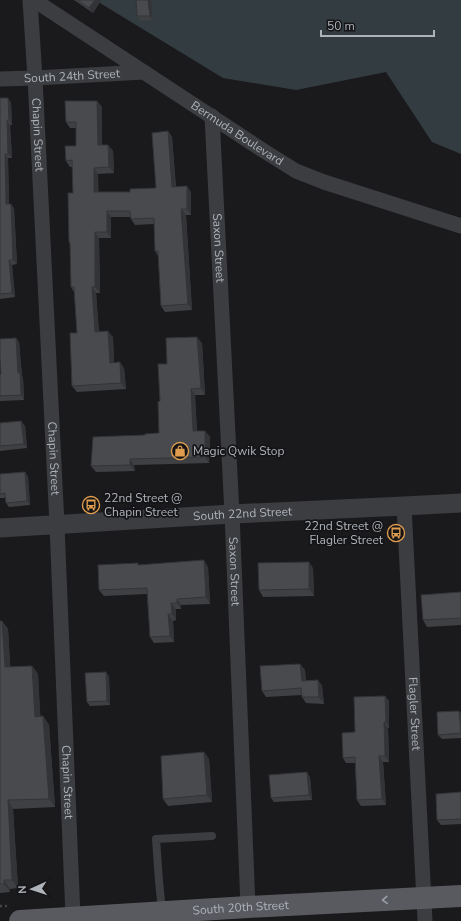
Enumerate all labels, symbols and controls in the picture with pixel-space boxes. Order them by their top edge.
scale bar [321,12,434,38]
text: 50 m [327,18,355,34]
street label: South 24th Street [24,65,121,86]
street label: Bermuda Boulevard [188,97,286,169]
street label: Chapin Street [28,98,48,173]
street label: Saxon Street [209,213,228,284]
street label: Chapin Street [44,421,64,496]
shop icon: Magic Qwik Stop [170,441,190,461]
place label: Magic Qwik Stop [193,443,284,459]
place label: 22nd Street @ Chapin Street [104,490,182,520]
bus stop icon: 22nd Street @ Chapin Street [81,495,101,515]
street label: South 22nd Street [193,503,293,524]
place label: 22nd Street @ Flagler Street [305,518,384,548]
bus stop icon: 22nd Street @ Flagler Street [386,523,406,543]
street label: Saxon Street [225,536,244,607]
street label: Flagler Street [405,677,424,752]
street label: Chapin Street [58,745,77,820]
north arrow [12,869,52,909]
text: N [15,885,30,894]
one-way arrow [382,895,388,904]
street label: South 20th Street [192,897,290,918]

